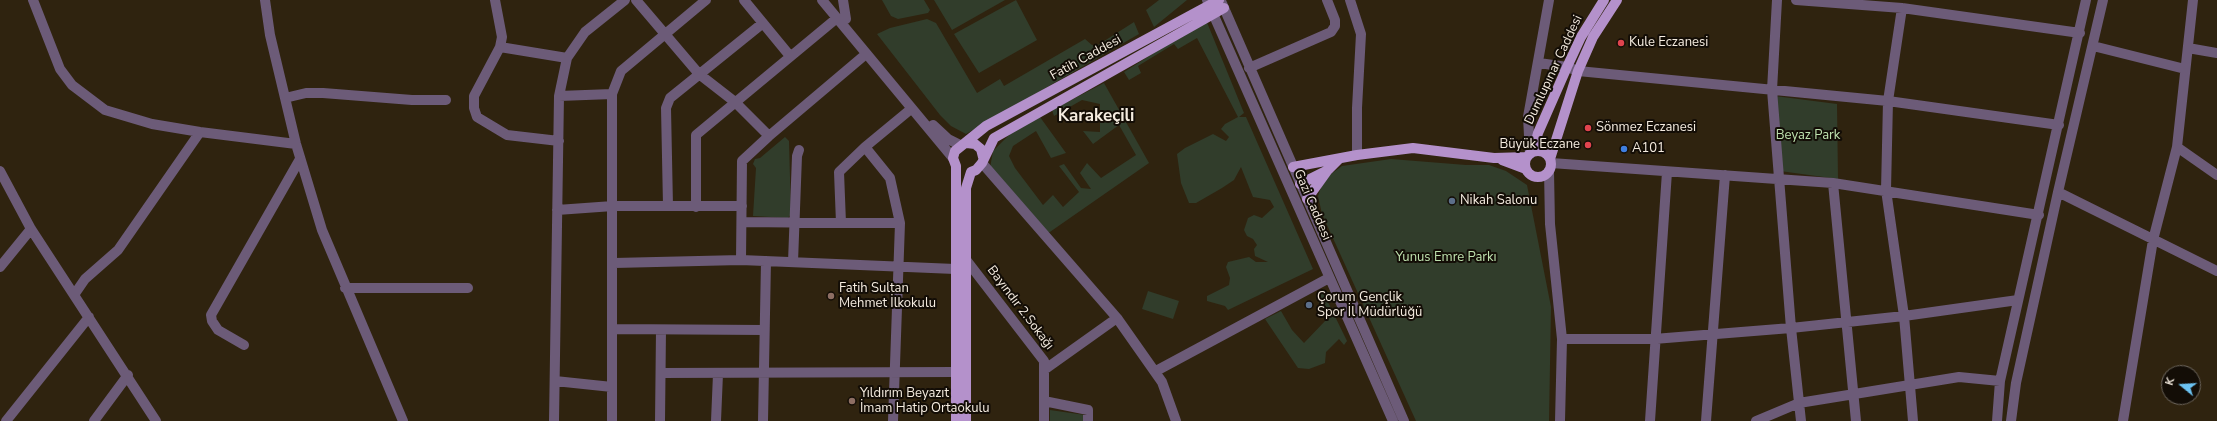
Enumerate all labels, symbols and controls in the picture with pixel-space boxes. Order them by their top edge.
street label: Dumlupınar Caddesi [1522,13,1586,127]
street label: Fatih Caddesi [1048,32,1124,84]
place label: Kule Eczanesi [1629,35,1708,51]
marker: Kule Eczanesi [1616,38,1626,48]
district label: Karakeçili [1058,107,1134,127]
place label: Sönmez Eczanesi [1596,120,1696,136]
marker: Sönmez Eczanesi [1583,123,1593,133]
park label: Beyaz Park [1776,128,1840,144]
place label: Büyük Eczane [1499,137,1580,153]
marker: Büyük Eczane [1583,140,1593,150]
place label: A101 [1632,141,1665,157]
marker: A101 [1619,144,1629,154]
street label: Gazi Caddesi [1290,167,1334,243]
place label: Nikah Salonu [1460,193,1537,209]
marker: Nikah Salonu [1447,196,1457,206]
park label: Yunus Emre Parkı [1396,250,1496,266]
street label: Bayındır 2.Sokağı [983,263,1057,353]
place label: Fatih Sultan Mehmet İlkokulu [839,281,936,312]
place label: Çorum Gençlik Spor İl Müdürlüğü [1317,290,1422,321]
marker: Fatih Sultan Mehmet İlkokulu [826,291,836,301]
marker: Çorum Gençlik Spor İl Müdürlüğü [1304,300,1314,310]
north arrow [2161,365,2201,405]
text: K [2162,376,2178,387]
place label: Yıldırım Beyazıt İmam Hatip Ortaokulu [860,386,990,417]
marker: Yıldırım Beyazıt İmam Hatip Ortaokulu [847,396,857,406]

